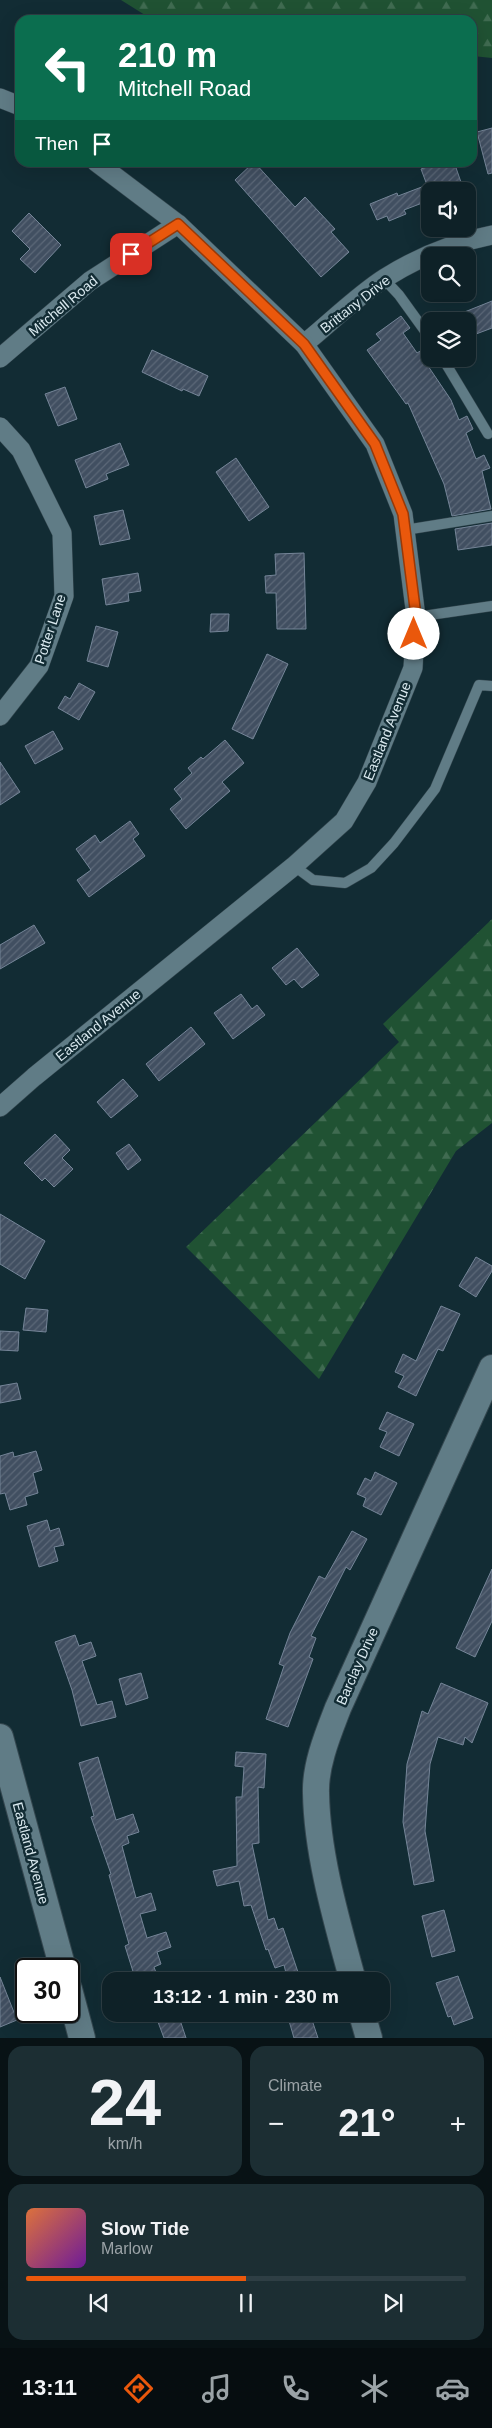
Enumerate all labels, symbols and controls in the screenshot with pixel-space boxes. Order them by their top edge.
icon: left [35,35,100,100]
text: 210 m [118,35,217,74]
text: Mitchell Road [118,76,251,101]
icon: arrive [88,130,116,158]
text: Then [35,133,78,154]
map controls [421,182,476,367]
button: sound [421,182,476,237]
pin [110,233,152,275]
icon: arrive [117,240,145,268]
button: search [421,247,476,302]
street label: Brittany Drive [317,272,393,336]
street label: Mitchell Road [25,273,101,339]
button: layers [421,312,476,367]
street label: Potter Lane [31,592,69,666]
position arrow [387,607,439,659]
street label: Eastland Avenue [360,679,414,783]
street label: Eastland Avenue [52,986,144,1064]
street label: Barclay Drive [333,1625,381,1707]
street label: Eastland Avenue [10,1800,52,1906]
speed limit sign: 30 [15,1958,80,2023]
text: 13:12 · 1 min · 230 m [153,1986,339,2007]
text: 24 [89,2066,161,2139]
text: Climate [268,2077,322,2094]
text: 21° [338,2102,396,2144]
text: − [268,2108,284,2139]
text: + [450,2108,466,2139]
text: km/h [108,2135,142,2152]
text: Slow Tide [101,2218,189,2239]
text: Marlow [101,2240,153,2257]
icon: previous [85,2289,113,2317]
icon: pause [232,2289,260,2317]
icon: next [379,2289,407,2317]
icon: directions [121,2371,156,2406]
icon: music [199,2371,234,2406]
icon: phone [278,2371,313,2406]
icon: climate [357,2371,392,2406]
icon: car [435,2371,470,2406]
text: 13:11 [22,2375,77,2400]

